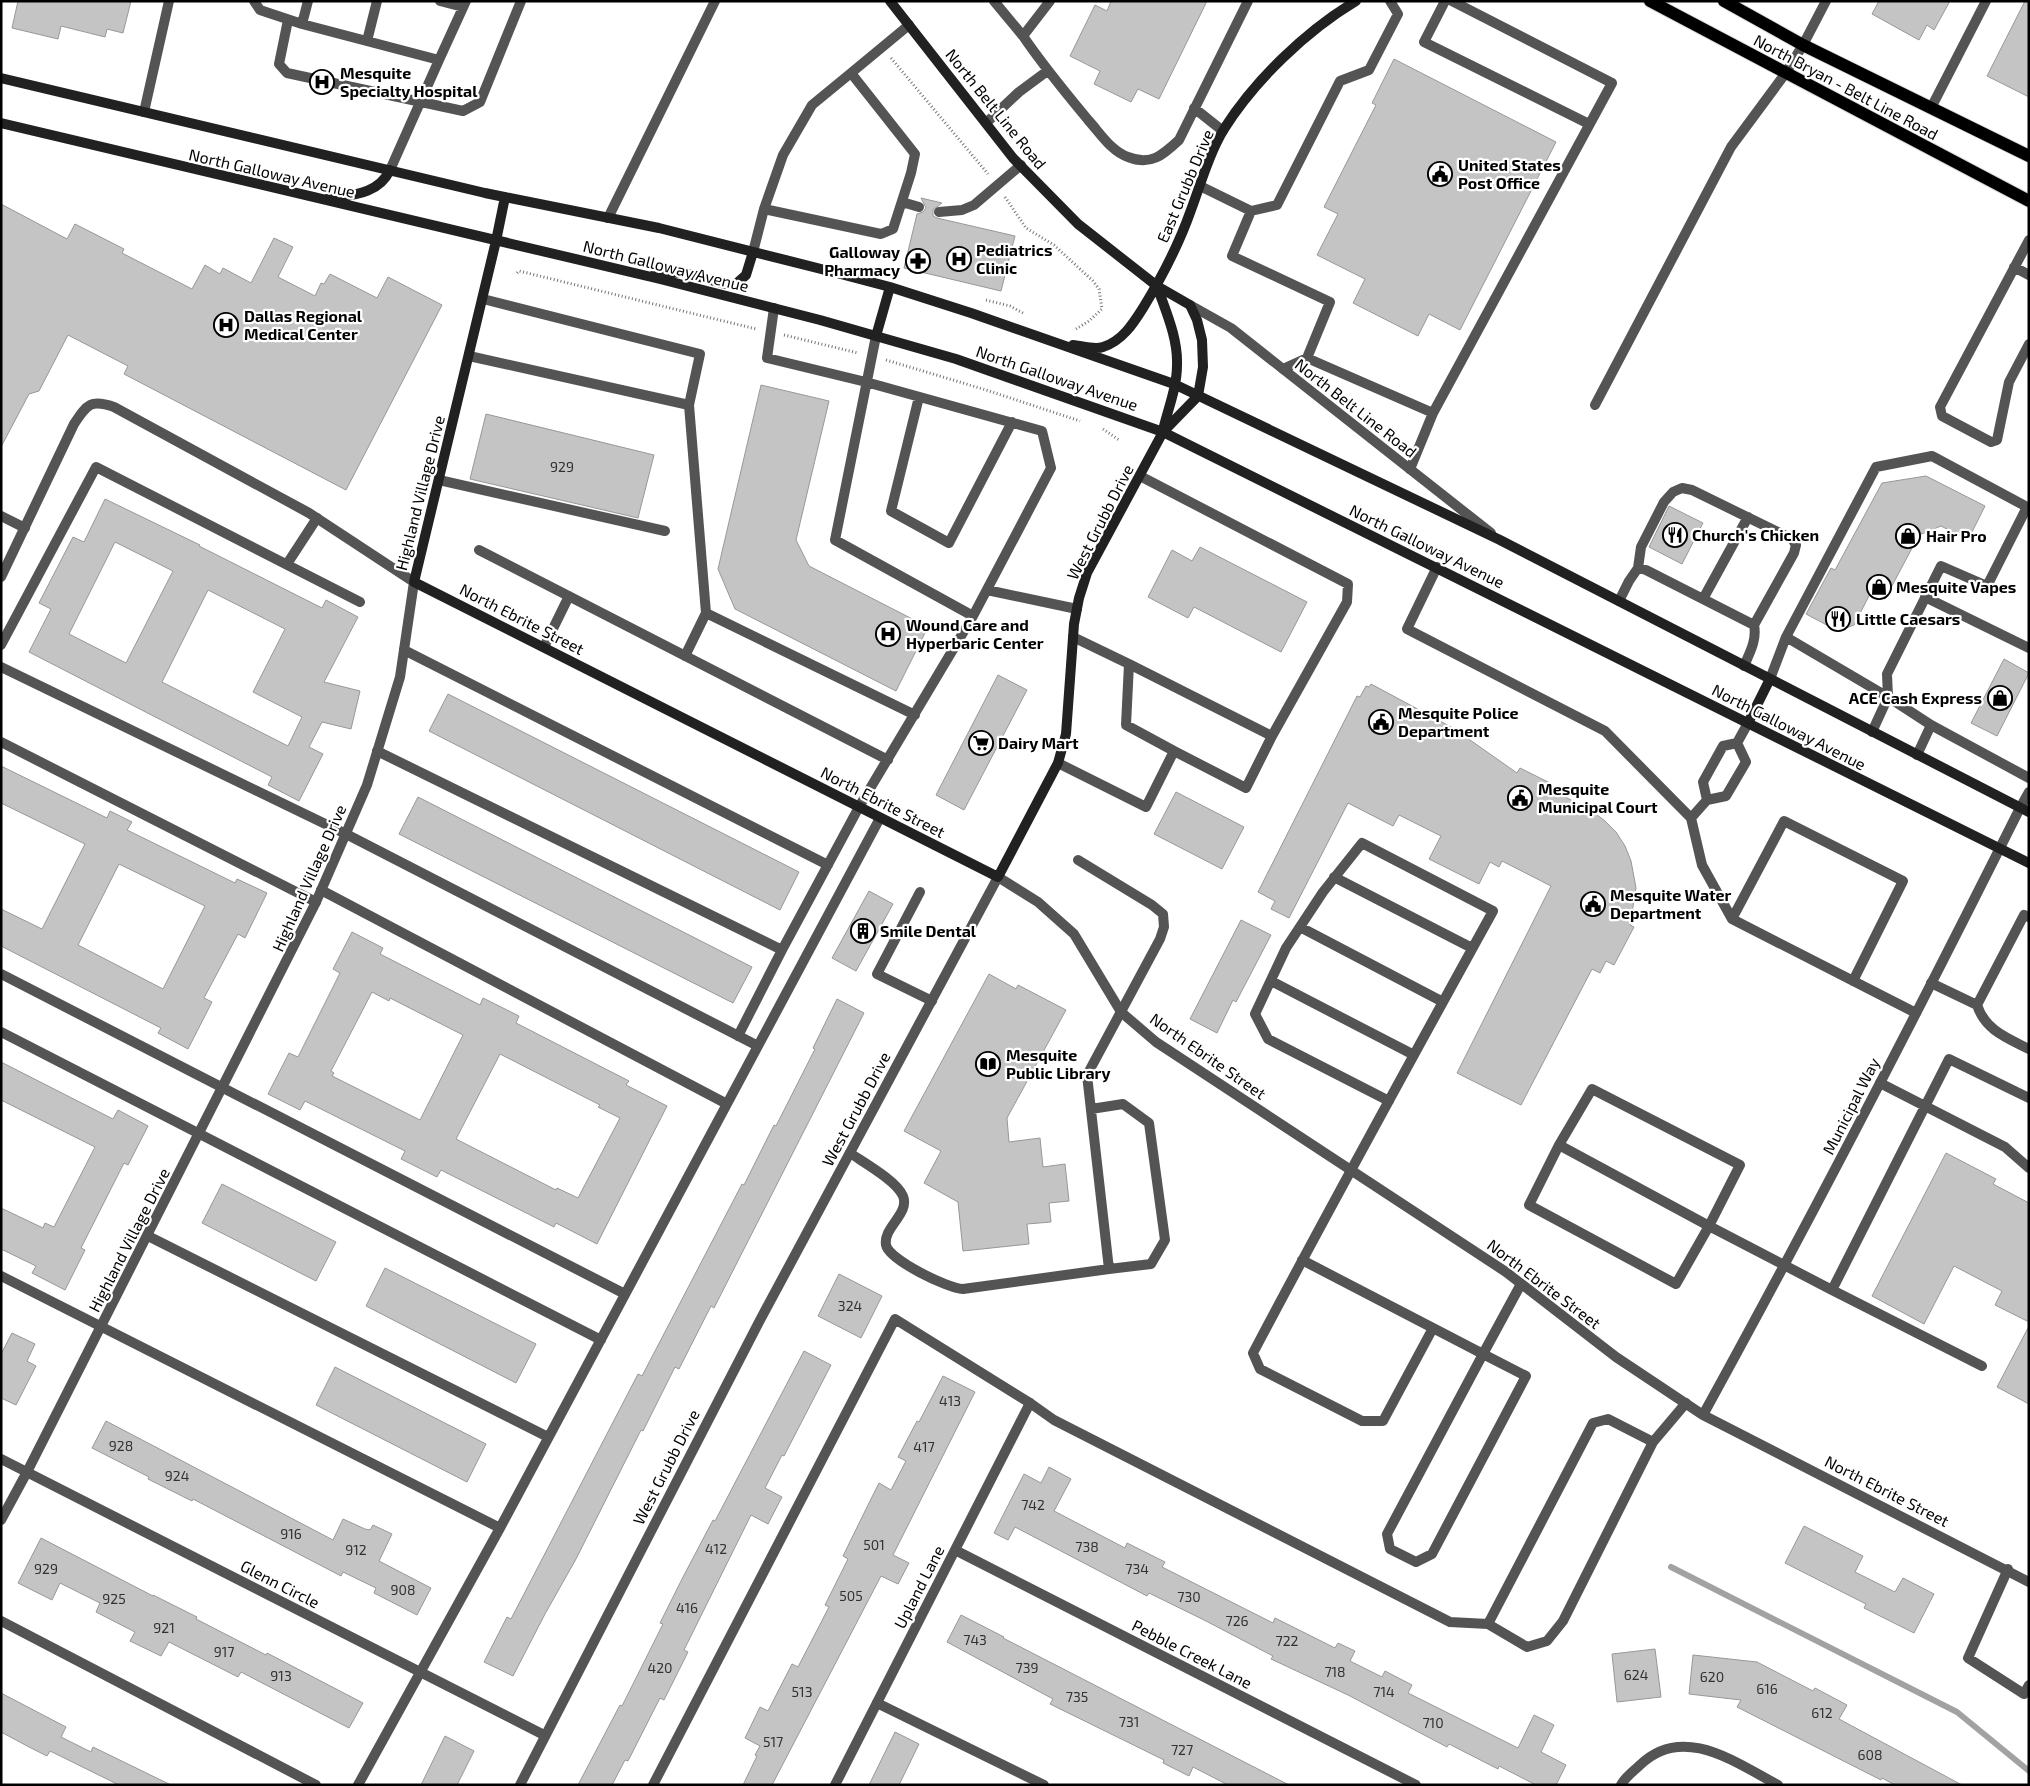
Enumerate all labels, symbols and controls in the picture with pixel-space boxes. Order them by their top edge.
street label: North Bryan - Belt Line Road [1751,30,1942,143]
street label: North Belt Line Road [942,45,1051,173]
place label: Mesquite Specialty Hospital [340,63,478,101]
hospital icon: Mesquite Specialty Hospital [309,69,335,95]
street label: East Grubb Drive [1152,126,1217,245]
street label: North Galloway Avenue [187,144,357,201]
place label: United States Post Office [1458,155,1561,192]
public building icon: United States Post Office [1427,161,1453,187]
street label: North Galloway Avenue [581,236,751,295]
place label: Pediatrics Clinic [976,240,1052,277]
place label: Galloway Pharmacy [824,242,900,280]
hospital icon: Pediatrics Clinic [946,246,972,272]
pharmacy icon: Galloway Pharmacy [905,248,931,274]
place label: Dallas Regional Medical Center [244,306,363,343]
hospital icon: Dallas Regional Medical Center [213,312,239,338]
street label: North Galloway Avenue [974,341,1141,414]
street label: North Belt Line Road [1292,354,1421,461]
street label: Highland Village Drive [391,413,448,572]
house number: 929 [550,458,574,475]
street label: West Grubb Drive [1062,461,1137,583]
street label: North Galloway Avenue [1347,500,1508,591]
restaurant icon: Church's Chicken [1662,522,1688,548]
shop icon: Hair Pro [1895,523,1921,549]
place label: Church's Chicken [1692,525,1819,544]
place label: Hair Pro [1926,526,1987,545]
shop icon: Mesquite Vapes [1866,574,1892,600]
place label: Mesquite Vapes [1896,577,2016,596]
street label: North Ebrite Street [457,579,588,658]
restaurant icon: Little Caesars [1825,606,1851,632]
place label: Little Caesars [1856,609,1960,628]
place label: Wound Care and Hyperbaric Center [906,615,1044,653]
hospital icon: Wound Care and Hyperbaric Center [875,621,901,647]
street label: North Galloway Avenue [1709,680,1869,774]
shop icon: ACE Cash Express [1987,685,2013,711]
place label: ACE Cash Express [1849,688,1982,707]
place label: Mesquite Police Department [1398,703,1519,740]
public building icon: Mesquite Police Department [1368,709,1394,735]
supermarket icon: Dairy Mart [968,730,994,756]
place label: Dairy Mart [998,733,1079,753]
street label: North Ebrite Street [818,762,949,841]
place label: Mesquite Municipal Court [1538,779,1658,816]
public building icon: Mesquite Municipal Court [1507,785,1533,811]
street label: Highland Village Drive [268,801,350,954]
place label: Mesquite Water Department [1610,885,1732,922]
public building icon: Mesquite Water Department [1580,891,1606,917]
building icon: Smile Dental [850,918,876,944]
place label: Smile Dental [880,921,977,940]
street label: North Ebrite Street [1147,1009,1270,1103]
place label: Mesquite Public Library [1006,1045,1110,1083]
street label: West Grubb Drive [817,1048,894,1169]
library icon: Mesquite Public Library [975,1051,1001,1077]
street label: Municipal Way [1818,1054,1883,1157]
street label: Highland Village Drive [84,1165,173,1315]
street label: North Ebrite Street [1484,1235,1605,1332]
house number: 324 [838,1297,862,1314]
house number: 413 [939,1392,961,1409]
street label: West Grubb Drive [628,1406,703,1528]
house number: 928 [109,1437,133,1454]
house number: 417 [913,1438,935,1455]
street label: North Ebrite Street [1822,1451,1953,1530]
house number: 924 [165,1467,189,1484]
house number: 742 [1021,1496,1045,1513]
house number: 916 [280,1525,302,1542]
house number: 501 [863,1536,885,1553]
house number: 738 [1075,1538,1099,1555]
house number: 412 [705,1540,727,1557]
house number: 912 [345,1541,367,1558]
street label: Upland Lane [890,1542,948,1631]
street label: Glenn Circle [238,1556,323,1612]
house number: 929 [34,1560,58,1577]
house number: 734 [1125,1560,1149,1577]
house number: 908 [391,1581,415,1598]
house number: 505 [839,1587,863,1604]
house number: 730 [1177,1588,1201,1605]
house number: 925 [102,1590,126,1607]
house number: 416 [676,1599,698,1616]
house number: 726 [1225,1612,1249,1629]
street label: Pebble Creek Lane [1129,1615,1255,1692]
house number: 921 [153,1619,175,1636]
house number: 743 [963,1631,987,1648]
house number: 722 [1276,1632,1299,1649]
house number: 917 [214,1643,234,1660]
house number: 420 [648,1659,672,1676]
house number: 739 [1016,1659,1038,1676]
house number: 718 [1324,1663,1346,1680]
house number: 624 [1624,1666,1648,1683]
house number: 913 [270,1667,292,1684]
house number: 620 [1700,1668,1724,1685]
house number: 616 [1756,1680,1778,1697]
house number: 513 [792,1683,812,1700]
house number: 714 [1373,1683,1395,1700]
house number: 735 [1066,1688,1088,1705]
house number: 612 [1811,1704,1833,1721]
house number: 731 [1119,1713,1139,1730]
house number: 710 [1422,1714,1444,1731]
house number: 517 [763,1733,783,1750]
house number: 727 [1171,1741,1193,1758]
house number: 608 [1858,1746,1882,1763]

